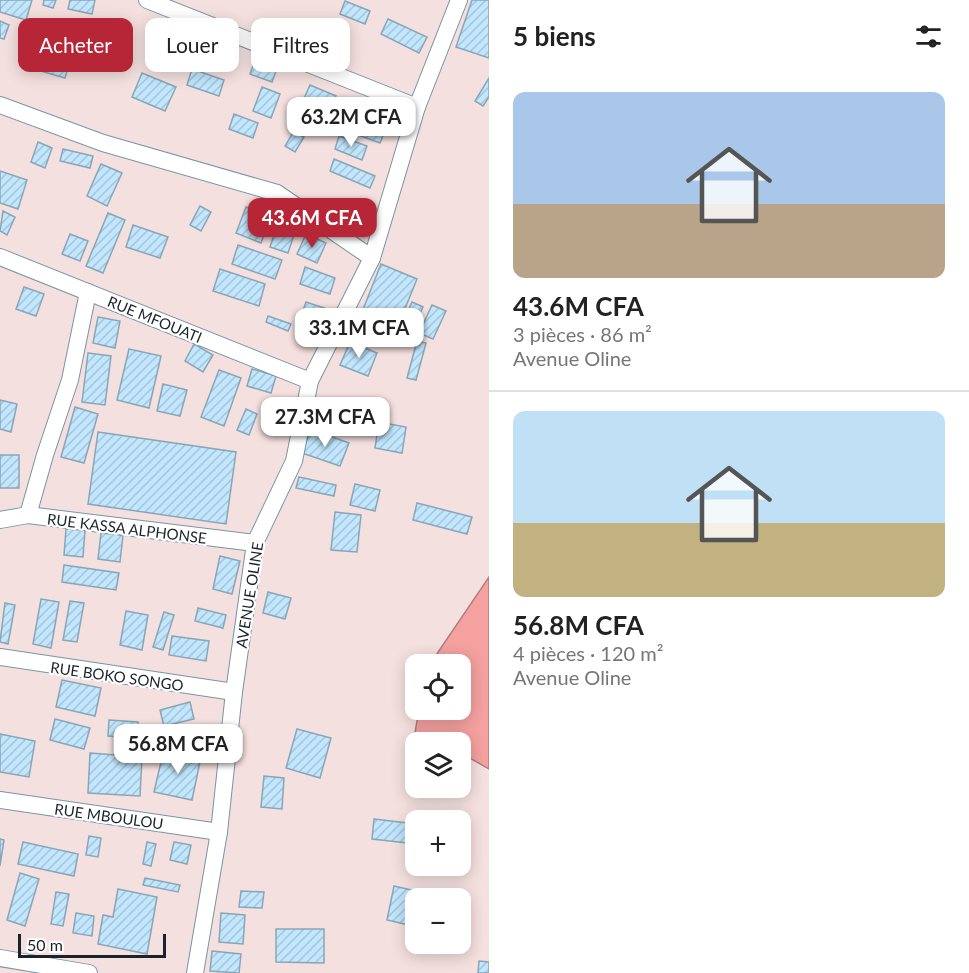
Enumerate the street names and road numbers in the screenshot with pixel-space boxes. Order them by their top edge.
street label: RUE MFOUATI [105,292,205,346]
street label: RUE KASSA ALPHONSE [46,509,208,547]
street label: AVENUE OLINE [232,541,266,649]
street label: RUE BOKO SONGO [49,658,185,694]
street label: RUE MBOULOU [53,799,165,833]

